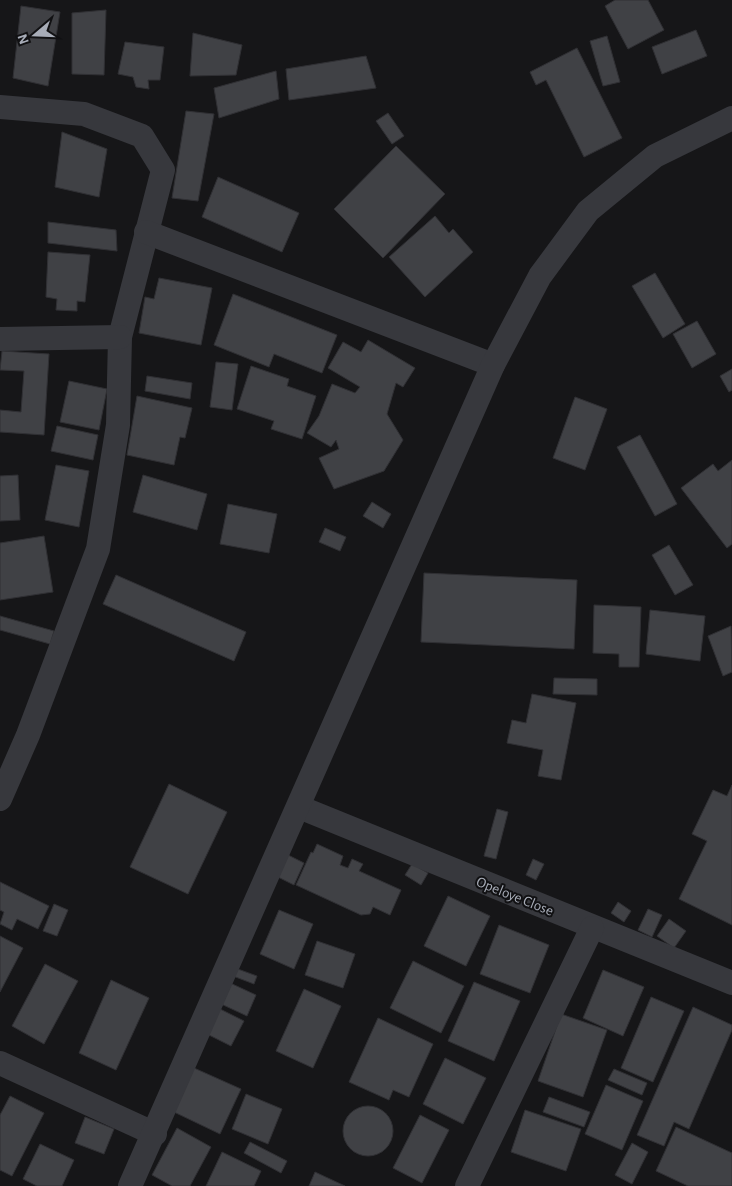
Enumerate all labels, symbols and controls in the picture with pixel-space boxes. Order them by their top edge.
north arrow [10,10,60,60]
text: N [15,32,32,46]
street label: Opeloye Close [474,874,556,919]

